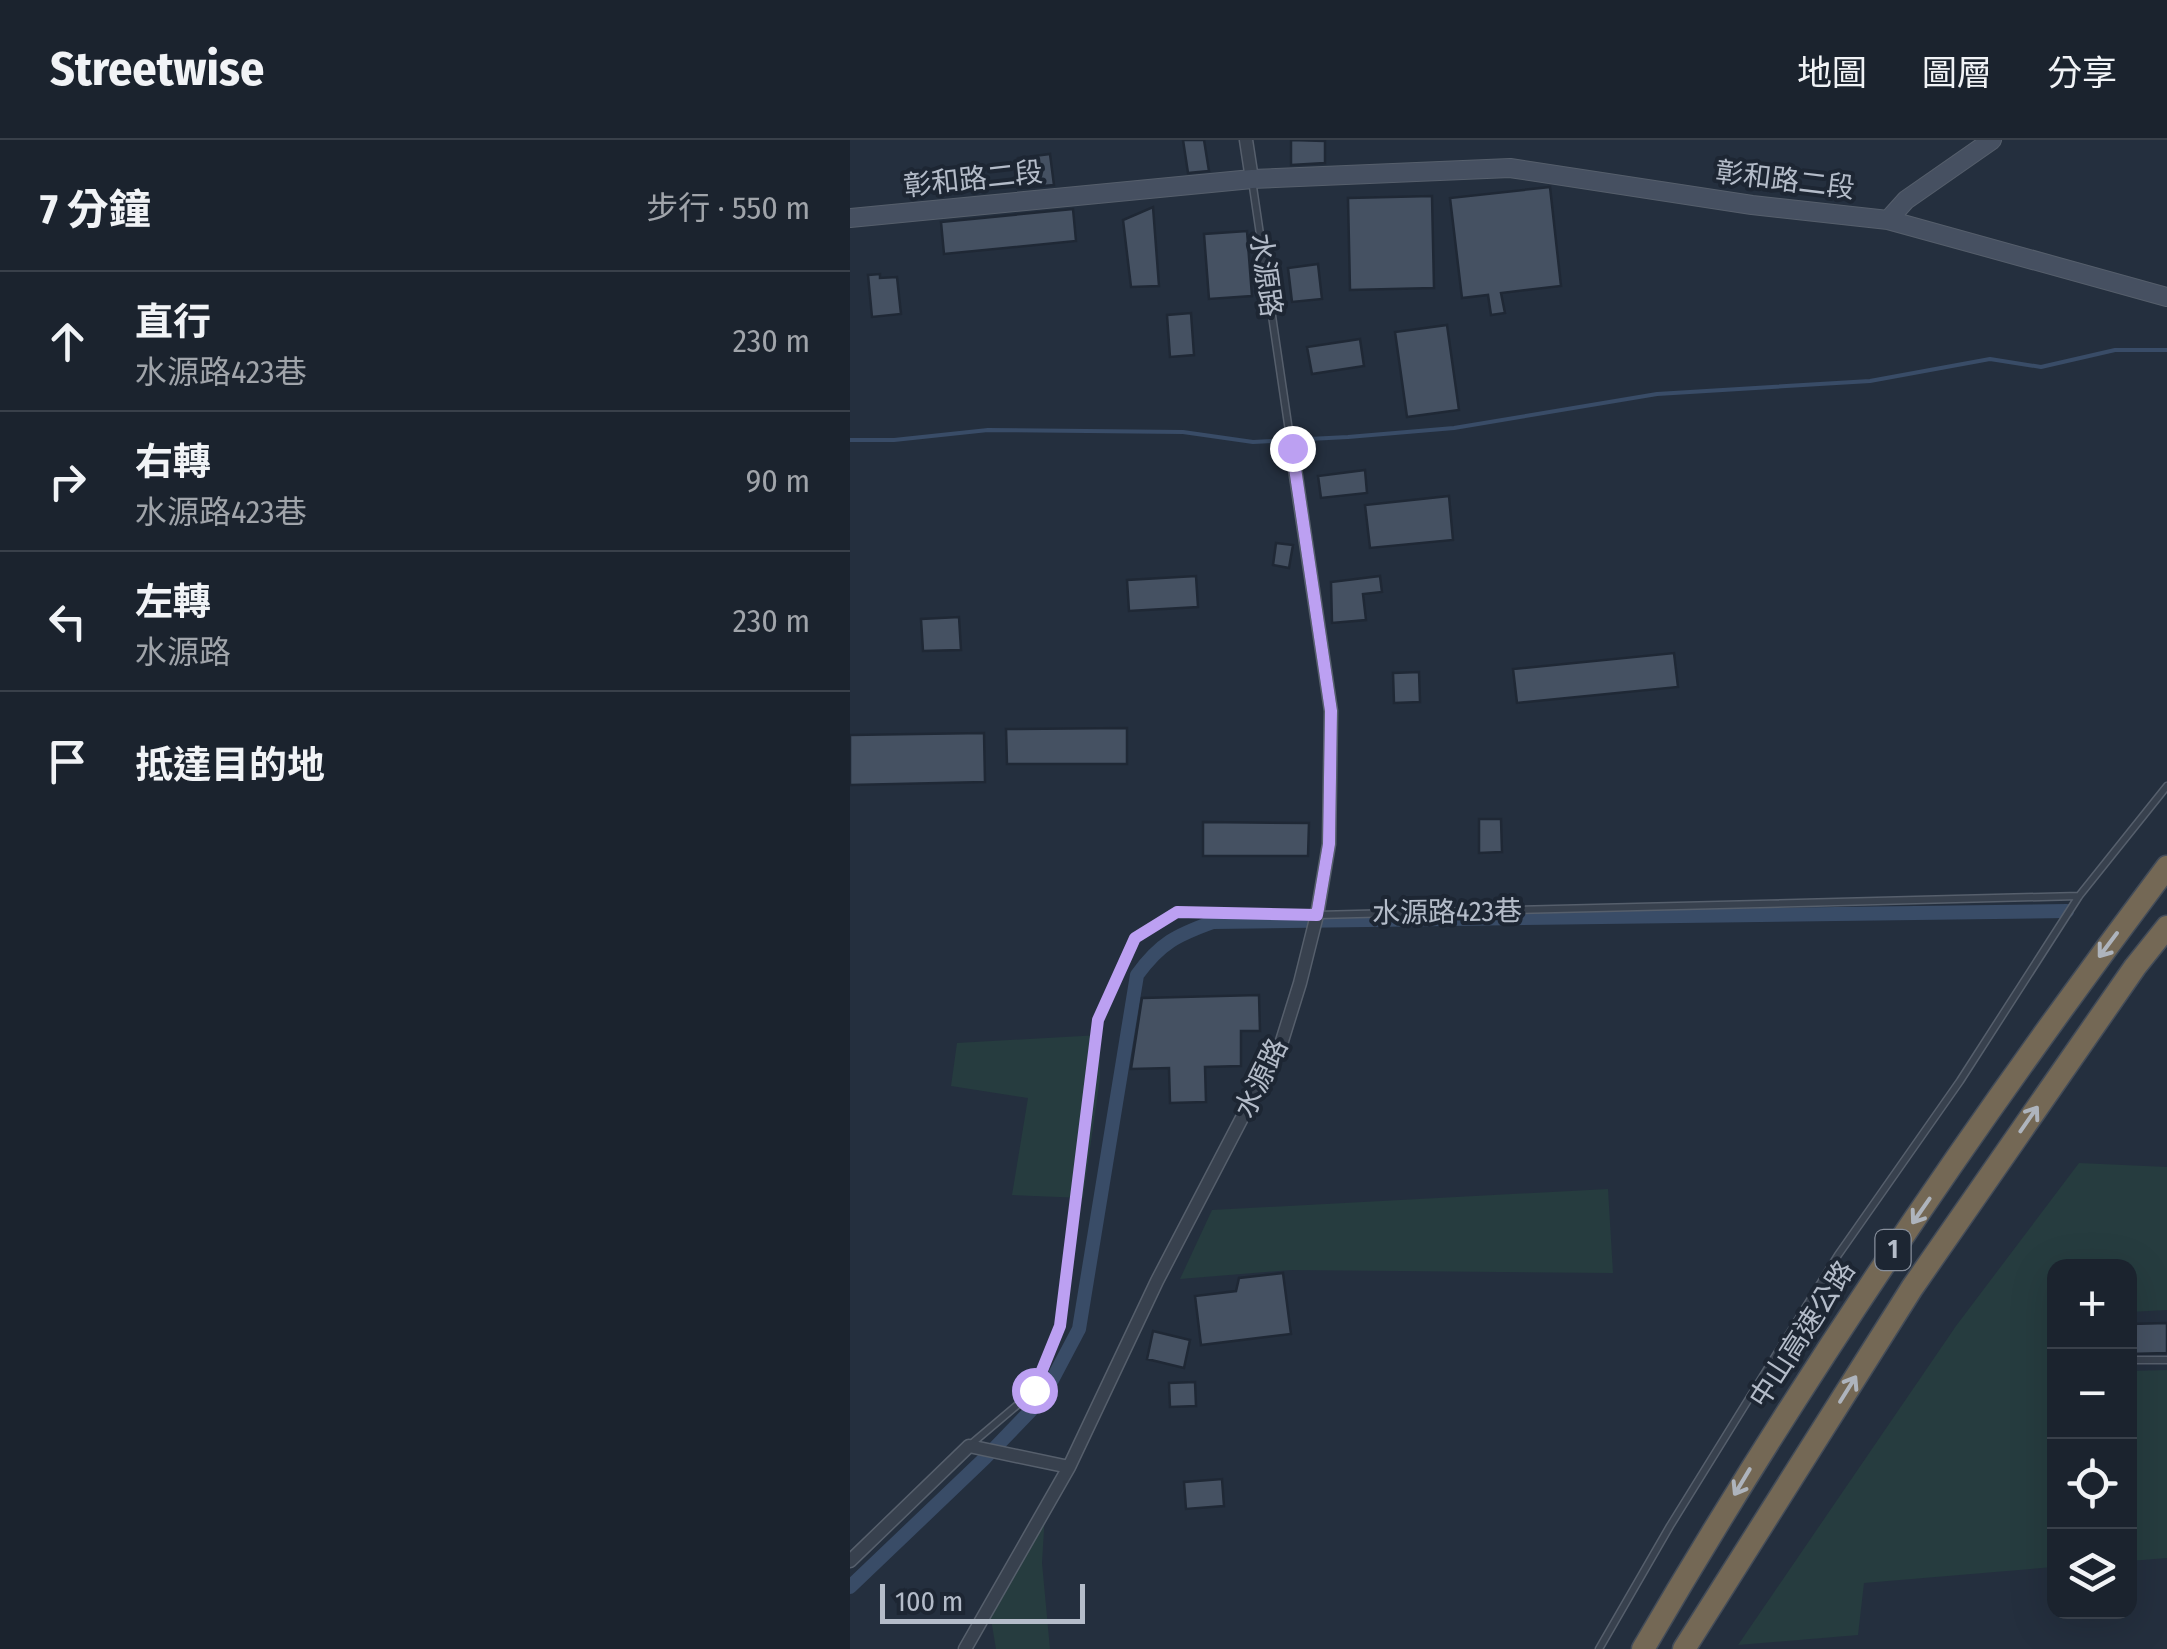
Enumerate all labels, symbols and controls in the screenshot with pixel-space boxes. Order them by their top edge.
text: Streetwise [50,40,264,98]
text: 地圖 [1797,52,1867,94]
text: 圖層 [1922,52,1992,94]
text: 分享 [2047,52,2117,94]
street label: 彰和路二段 [902,155,1044,203]
street label: 彰和路二段 [1714,155,1856,205]
text: 7 分鐘 [40,185,151,235]
text: 步行 · 550 m [646,189,810,227]
street label: 水源路 [1244,231,1288,319]
text: 直行 [135,299,211,345]
icon: ahead [40,314,95,369]
text: 230 m [733,322,810,360]
text: 水源路423巷 [135,353,307,391]
route end [1270,426,1316,472]
text: 右轉 [135,439,211,485]
icon: right [40,454,95,509]
text: 90 m [746,462,810,500]
text: 水源路423巷 [135,493,307,531]
text: 左轉 [135,579,211,625]
icon: left [40,594,95,649]
text: 230 m [733,602,810,640]
text: 水源路 [135,633,231,671]
icon: arrive [40,734,95,789]
text: 抵達目的地 [135,742,325,788]
street label: 水源路423巷 [1372,894,1522,930]
one-way arrow [2098,931,2119,958]
street label: 水源路 [1228,1033,1294,1123]
one-way arrow [2019,1106,2040,1134]
one-way arrow [1911,1196,1932,1224]
road number: 1 [1876,1230,1910,1270]
street label: 中山高速公路 [1742,1255,1862,1413]
map controls [2047,1259,2137,1619]
button: + [2047,1259,2137,1349]
button: − [2047,1349,2137,1439]
route start [1012,1368,1058,1414]
one-way arrow [1838,1375,1859,1404]
button: locate [2047,1439,2137,1529]
one-way arrow [1732,1467,1752,1496]
button: layers [2047,1529,2137,1619]
scale bar [880,1579,1085,1624]
text: 100 m [895,1585,963,1618]

